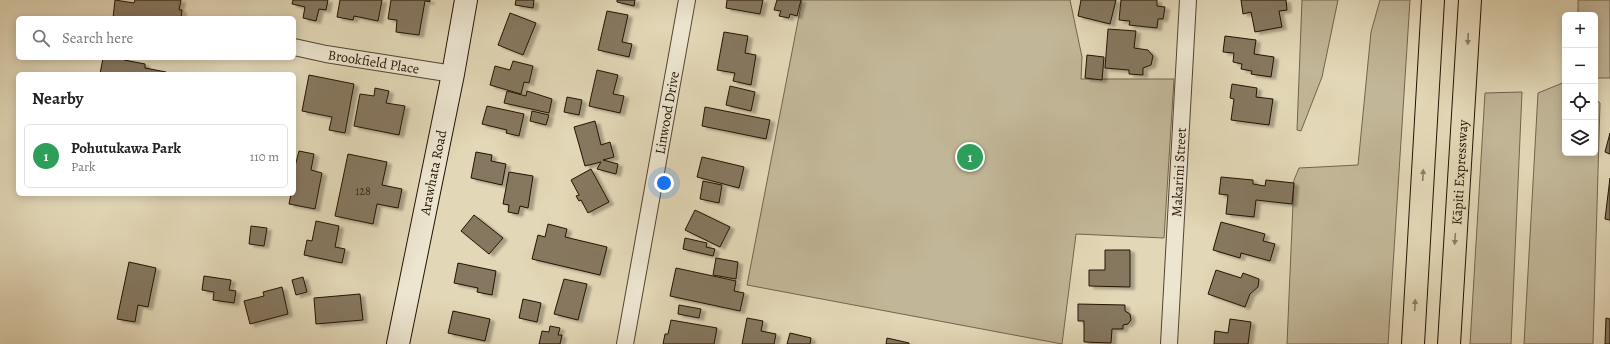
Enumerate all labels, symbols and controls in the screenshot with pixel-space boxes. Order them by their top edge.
map controls [1562,12,1598,156]
button: + [1562,12,1598,48]
search box [16,16,296,60]
icon: search [30,27,52,49]
text: Search here [62,28,133,48]
one-way arrow [1464,33,1471,45]
street label: Brookfield Place [327,45,421,79]
button: − [1562,48,1598,84]
street label: Linwood Drive [650,70,684,156]
button: locate [1562,84,1598,120]
text: Nearby [32,87,83,110]
street label: Kāpiti Expressway [1447,119,1473,225]
button: layers [1562,120,1598,156]
street label: Makarini Street [1167,127,1191,218]
street label: Arawhata Road [415,128,451,218]
text: Pohutukawa Park [71,138,181,158]
pin: 1 [957,142,983,172]
text: 1 [44,148,48,165]
text: 110 m [250,148,279,165]
text: Park [71,158,95,175]
one-way arrow [1419,169,1426,181]
your location [654,173,674,193]
house number: 128 [355,183,371,199]
one-way arrow [1452,233,1459,245]
one-way arrow [1412,298,1418,311]

